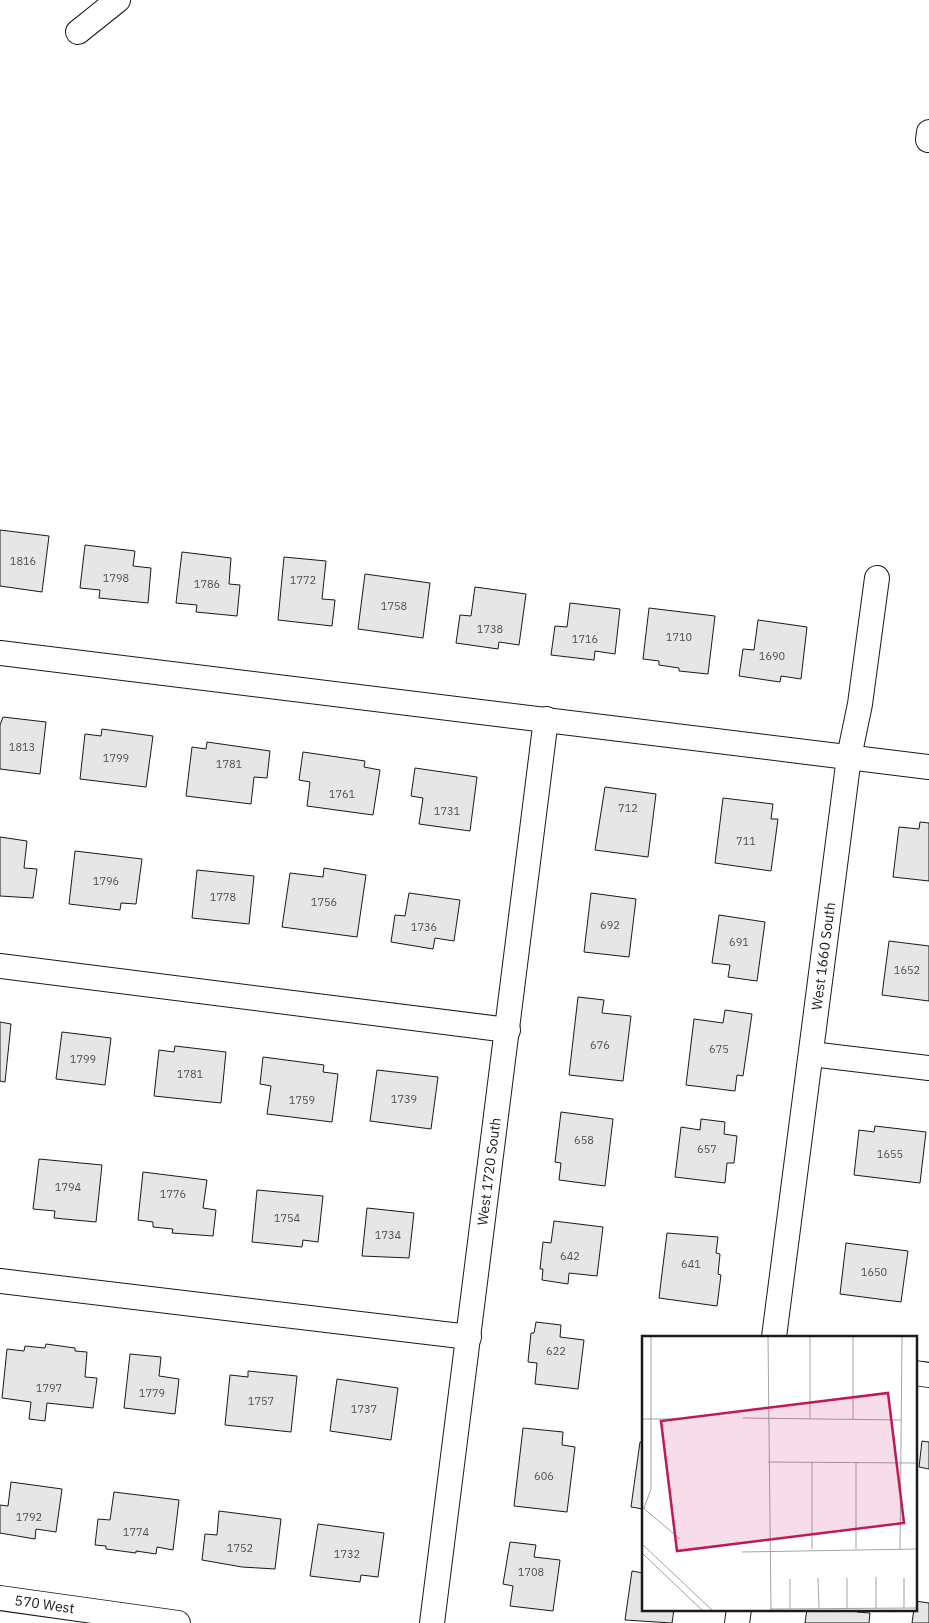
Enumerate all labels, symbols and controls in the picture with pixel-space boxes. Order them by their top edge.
house number: 1816 [10,554,36,568]
house number: 1798 [103,571,129,585]
house number: 1772 [290,573,316,587]
house number: 1786 [194,577,220,591]
house number: 1758 [381,599,407,613]
house number: 1738 [477,622,503,636]
house number: 1710 [666,630,692,644]
house number: 1716 [572,632,598,646]
house number: 1690 [759,649,785,663]
house number: 1813 [9,740,35,754]
house number: 1799 [103,751,129,765]
house number: 1781 [216,757,243,771]
house number: 1761 [329,787,356,801]
house number: 712 [618,801,638,815]
house number: 1731 [434,804,461,818]
house number: 711 [736,834,756,848]
house number: 1796 [93,874,119,888]
house number: 1778 [210,890,236,904]
house number: 1756 [311,895,337,909]
street label: West 1660 South [807,901,839,1011]
house number: 692 [600,918,620,932]
house number: 1736 [411,920,437,934]
house number: 691 [729,935,749,949]
house number: 1652 [894,963,920,977]
house number: 676 [590,1038,610,1052]
house number: 675 [709,1042,729,1056]
house number: 1799 [70,1052,96,1066]
house number: 1781 [177,1067,204,1081]
house number: 1739 [391,1092,417,1106]
house number: 1759 [289,1093,315,1107]
street label: West 1720 South [473,1117,505,1227]
house number: 658 [574,1133,594,1147]
house number: 657 [697,1142,717,1156]
house number: 1655 [877,1147,903,1161]
house number: 1794 [55,1180,82,1194]
house number: 1776 [160,1187,186,1201]
house number: 1754 [274,1211,301,1225]
house number: 1734 [375,1228,402,1242]
house number: 642 [560,1249,580,1263]
house number: 641 [681,1257,701,1271]
house number: 1650 [861,1265,887,1279]
inset map [642,1336,916,1610]
house number: 622 [546,1344,566,1358]
house number: 1797 [36,1381,62,1395]
house number: 1779 [139,1386,165,1400]
house number: 1757 [248,1394,274,1408]
house number: 1737 [351,1402,377,1416]
house number: 606 [534,1469,554,1483]
house number: 1792 [16,1510,42,1524]
house number: 1774 [123,1525,150,1539]
house number: 1752 [227,1541,253,1555]
house number: 1732 [334,1547,360,1561]
house number: 1708 [518,1565,544,1579]
street label: 570 West [14,1591,76,1617]

